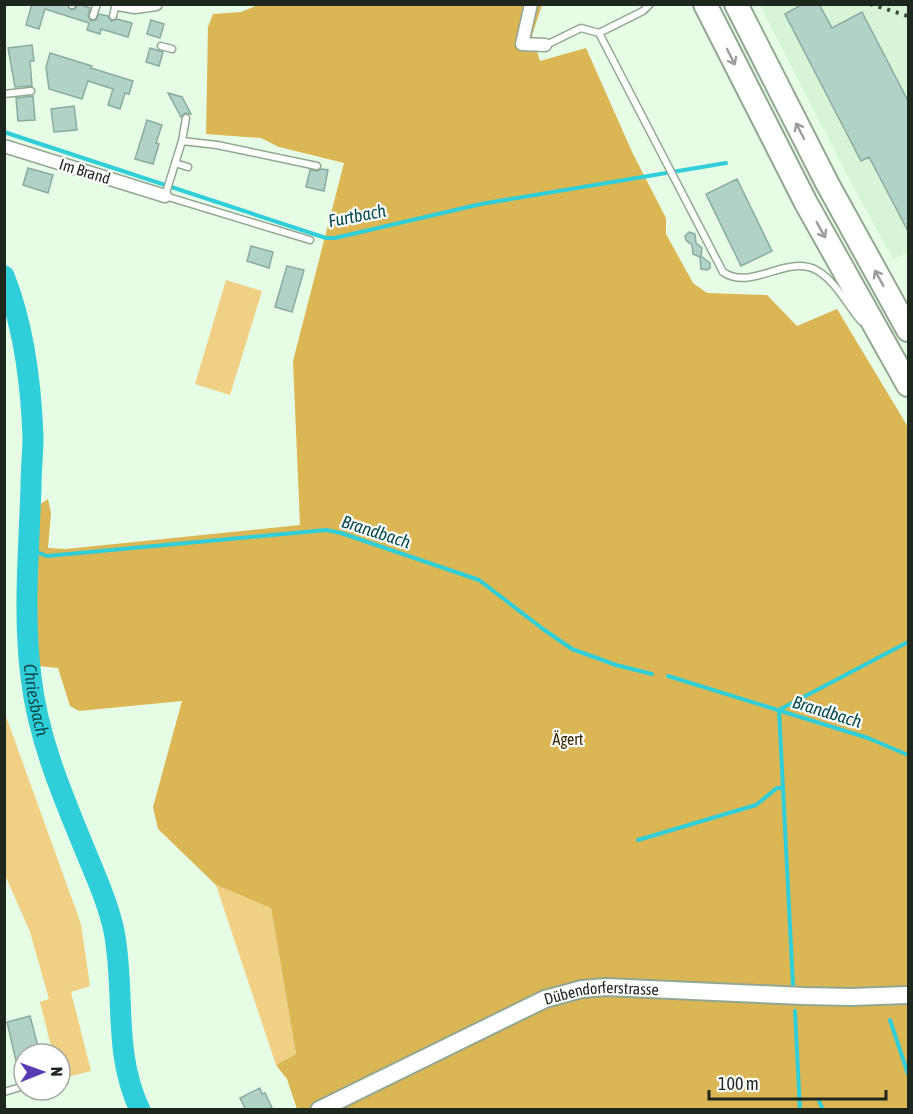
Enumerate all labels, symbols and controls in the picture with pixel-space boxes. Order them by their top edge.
one-way arrow [725,48,737,65]
one-way arrow [794,123,805,141]
street label: Im Brand [57,155,113,187]
water label: Furtbach [326,200,388,231]
one-way arrow [815,221,827,238]
one-way arrow [873,270,885,287]
water label: Brandbach [339,511,414,553]
water label: Chriesbach [20,663,53,739]
water label: Brandbach [790,691,865,732]
park label: Ägert [553,730,584,749]
street label: Dübendorferstrasse [542,978,659,1008]
north arrow [12,1042,72,1102]
scale bar [709,1063,886,1101]
text: N [48,1067,66,1077]
text: 100 m [718,1073,759,1094]

